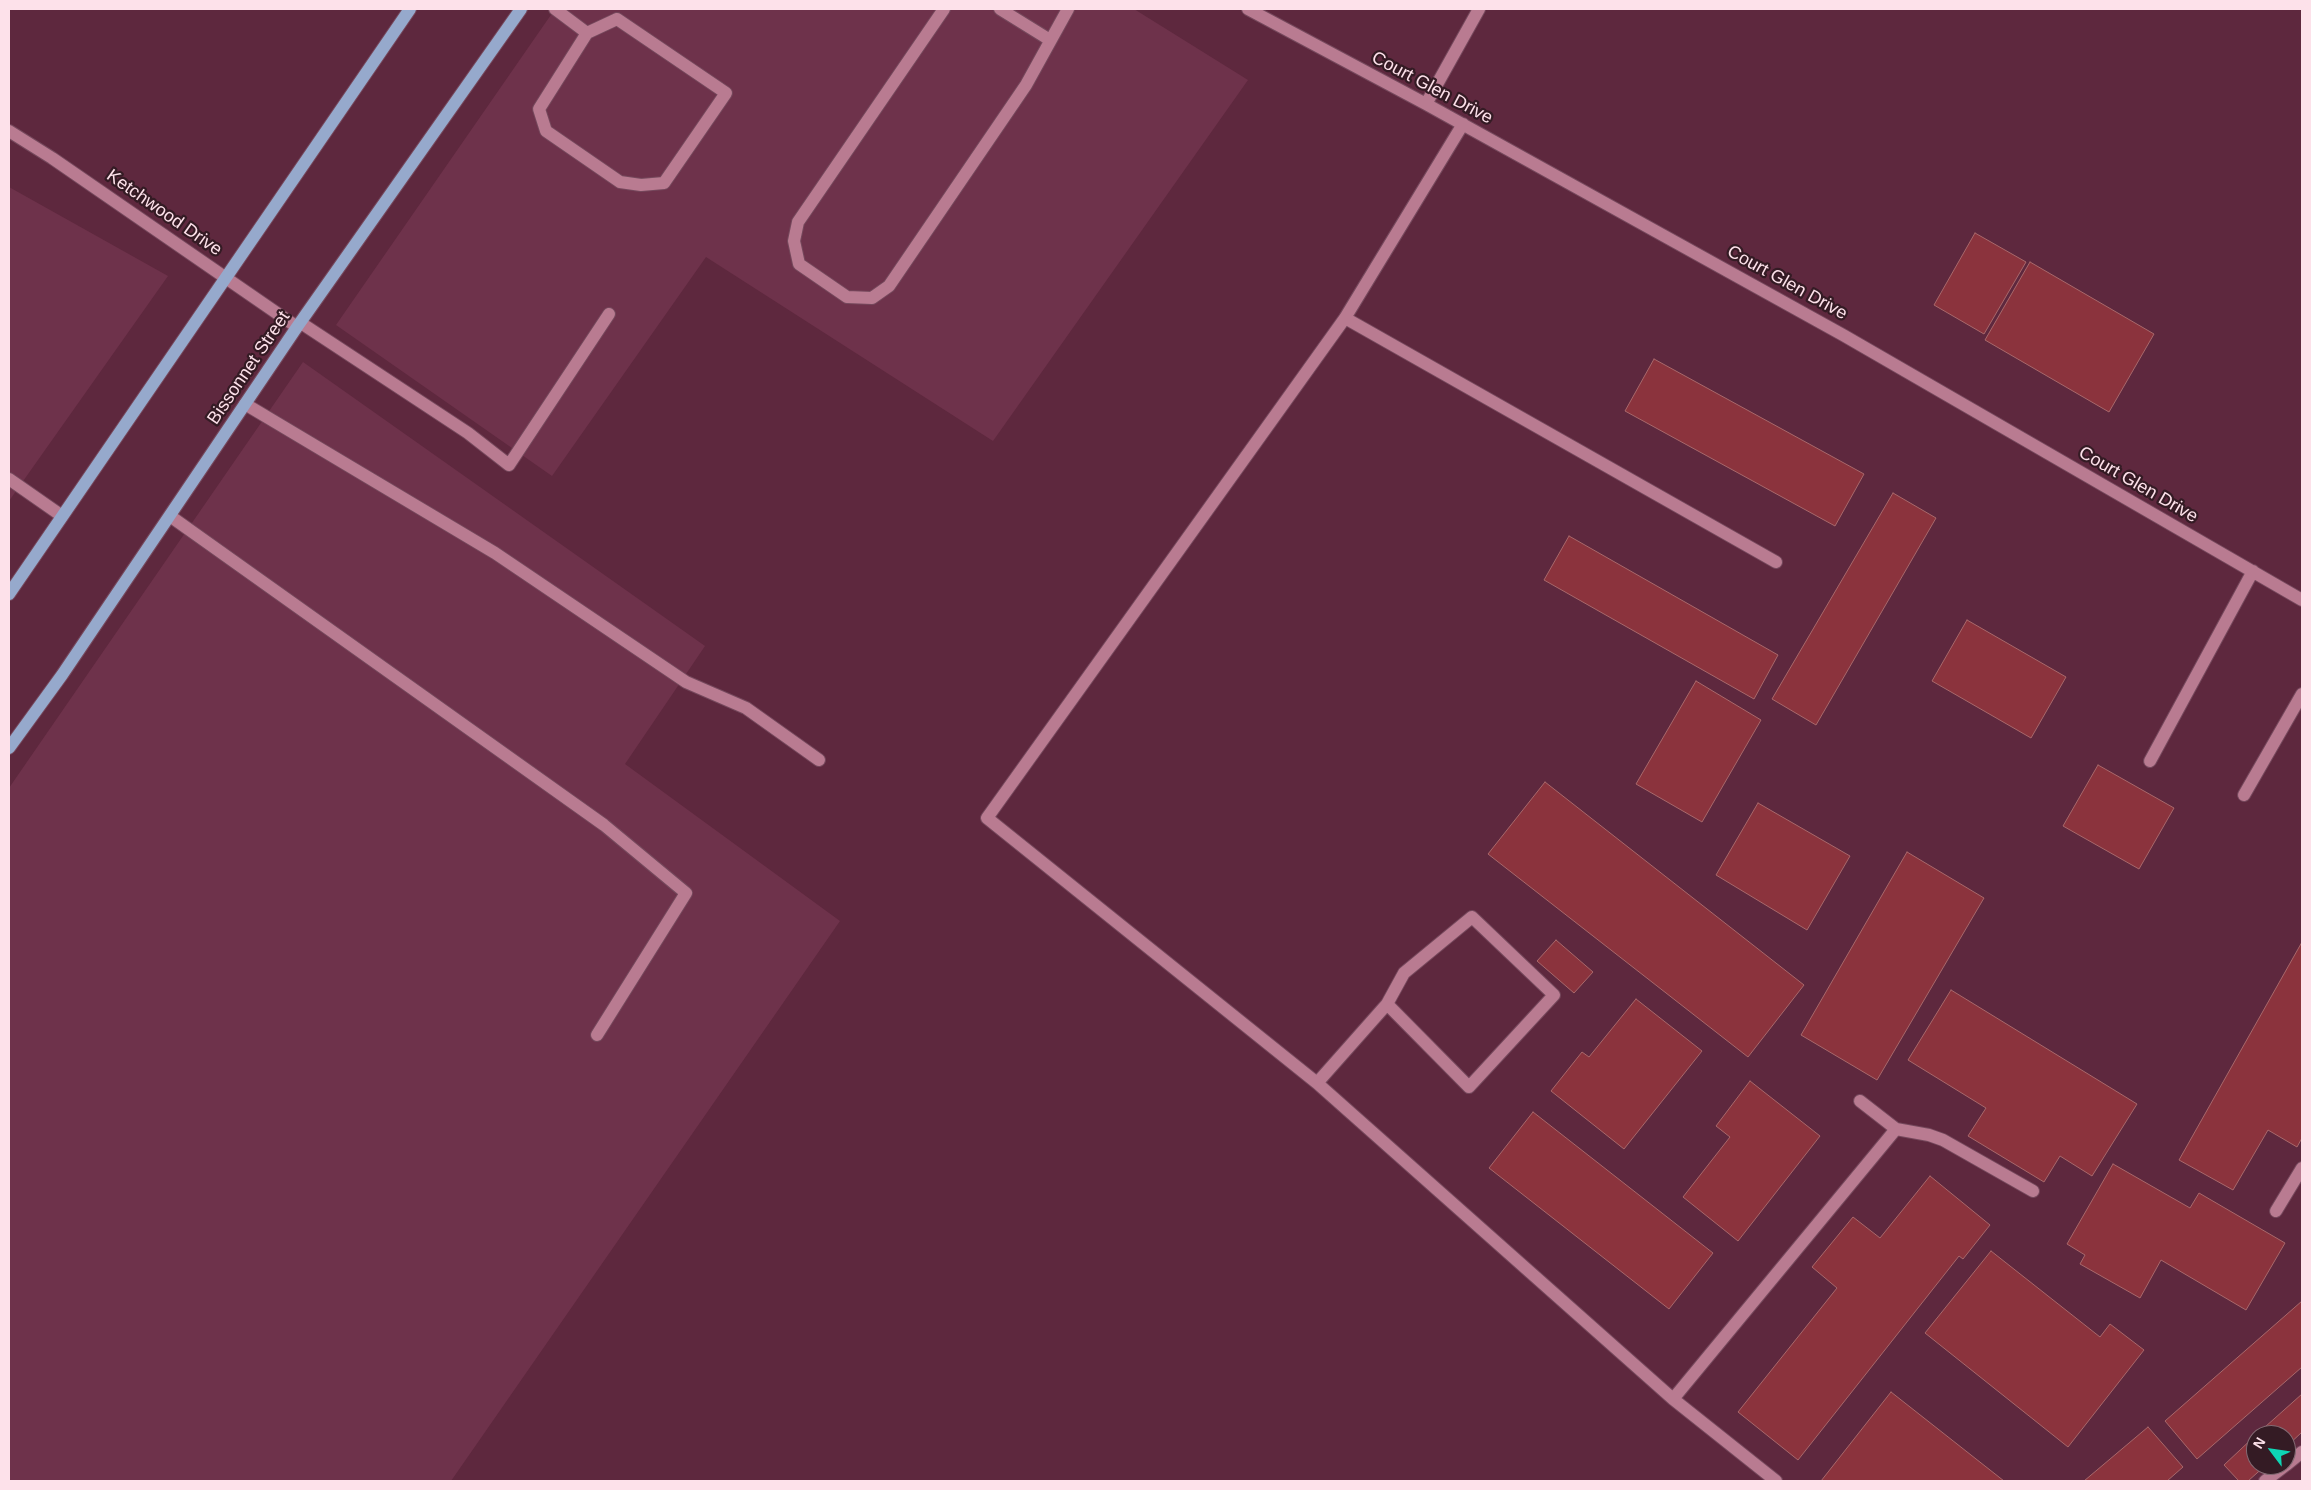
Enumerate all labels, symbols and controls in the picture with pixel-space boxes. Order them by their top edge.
street label: Court Glen Drive [1368,47,1496,129]
street label: Ketchwood Drive [102,165,226,261]
street label: Court Glen Drive [1723,241,1851,325]
street label: Bissonnet Street [203,307,295,429]
street label: Court Glen Drive [2075,442,2201,528]
north arrow [2246,1425,2296,1475]
text: N [2250,1434,2268,1451]

